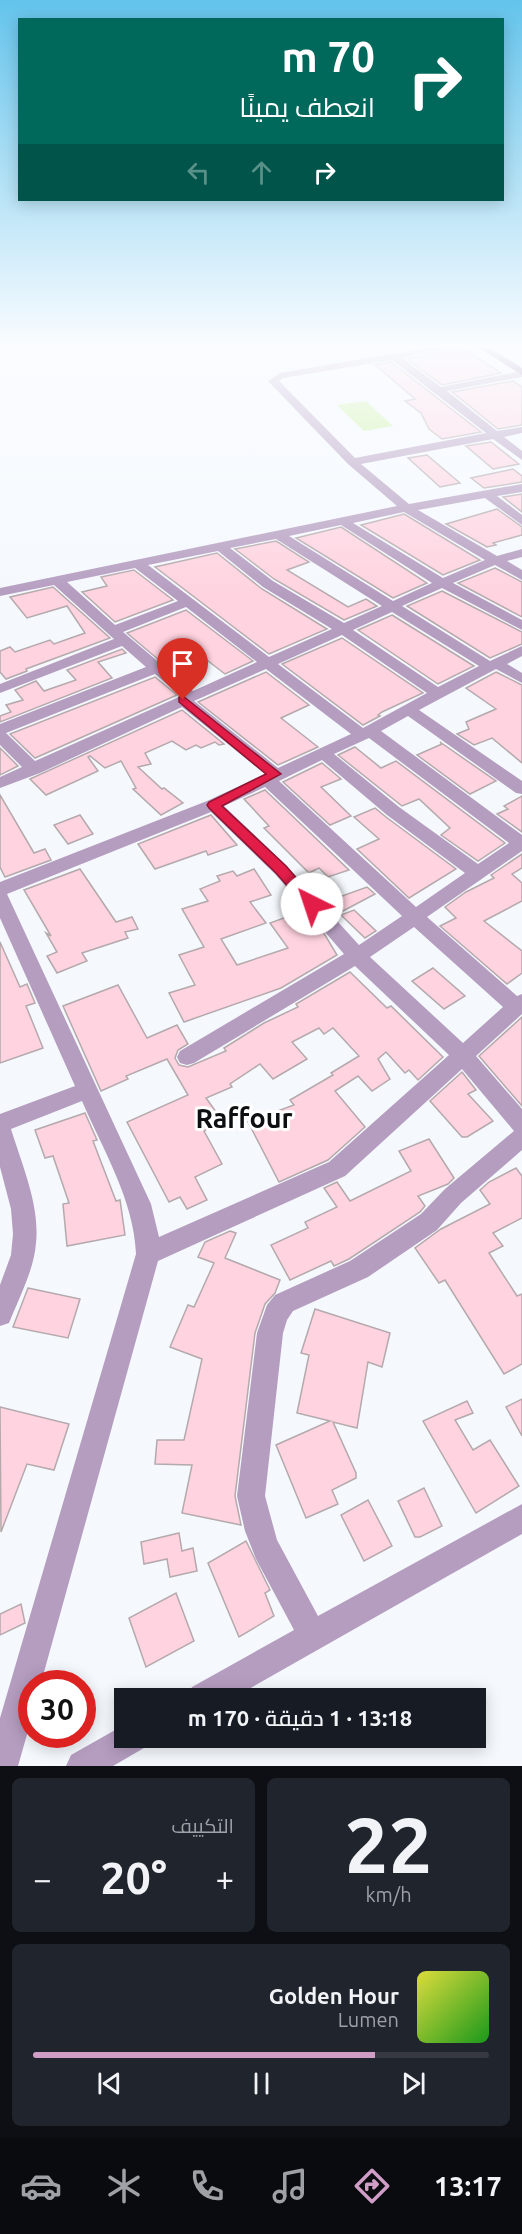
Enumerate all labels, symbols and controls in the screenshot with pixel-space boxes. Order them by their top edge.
text: 70 m [281,33,375,80]
icon: right [396,42,474,120]
text: انعطف يمينًا [239,92,375,122]
icon: left [182,156,215,189]
icon: ahead [245,156,278,189]
icon: right [308,156,341,189]
pin [157,638,208,700]
icon: arrive [166,647,199,680]
position arrow [280,872,344,936]
district label: Raffour [195,1103,293,1133]
speed limit sign: 30 [18,1670,96,1748]
text: 13:18 · 1 دقيقة · 170 m [188,1705,412,1730]
text: 22 [345,1800,433,1888]
text: التكييف [171,1814,234,1837]
text: 20° [100,1852,167,1903]
text: − [33,1860,52,1897]
text: + [215,1860,234,1897]
text: km/h [365,1883,412,1906]
text: Golden Hour [269,1983,399,2008]
text: Lumen [338,2008,399,2031]
icon: previous [93,2067,126,2100]
icon: pause [245,2067,278,2100]
icon: next [397,2067,430,2100]
icon: car [20,2165,62,2207]
icon: climate [103,2165,145,2207]
icon: phone [186,2165,228,2207]
icon: music [269,2165,311,2207]
icon: directions [351,2165,393,2207]
text: 13:17 [434,2171,502,2201]

